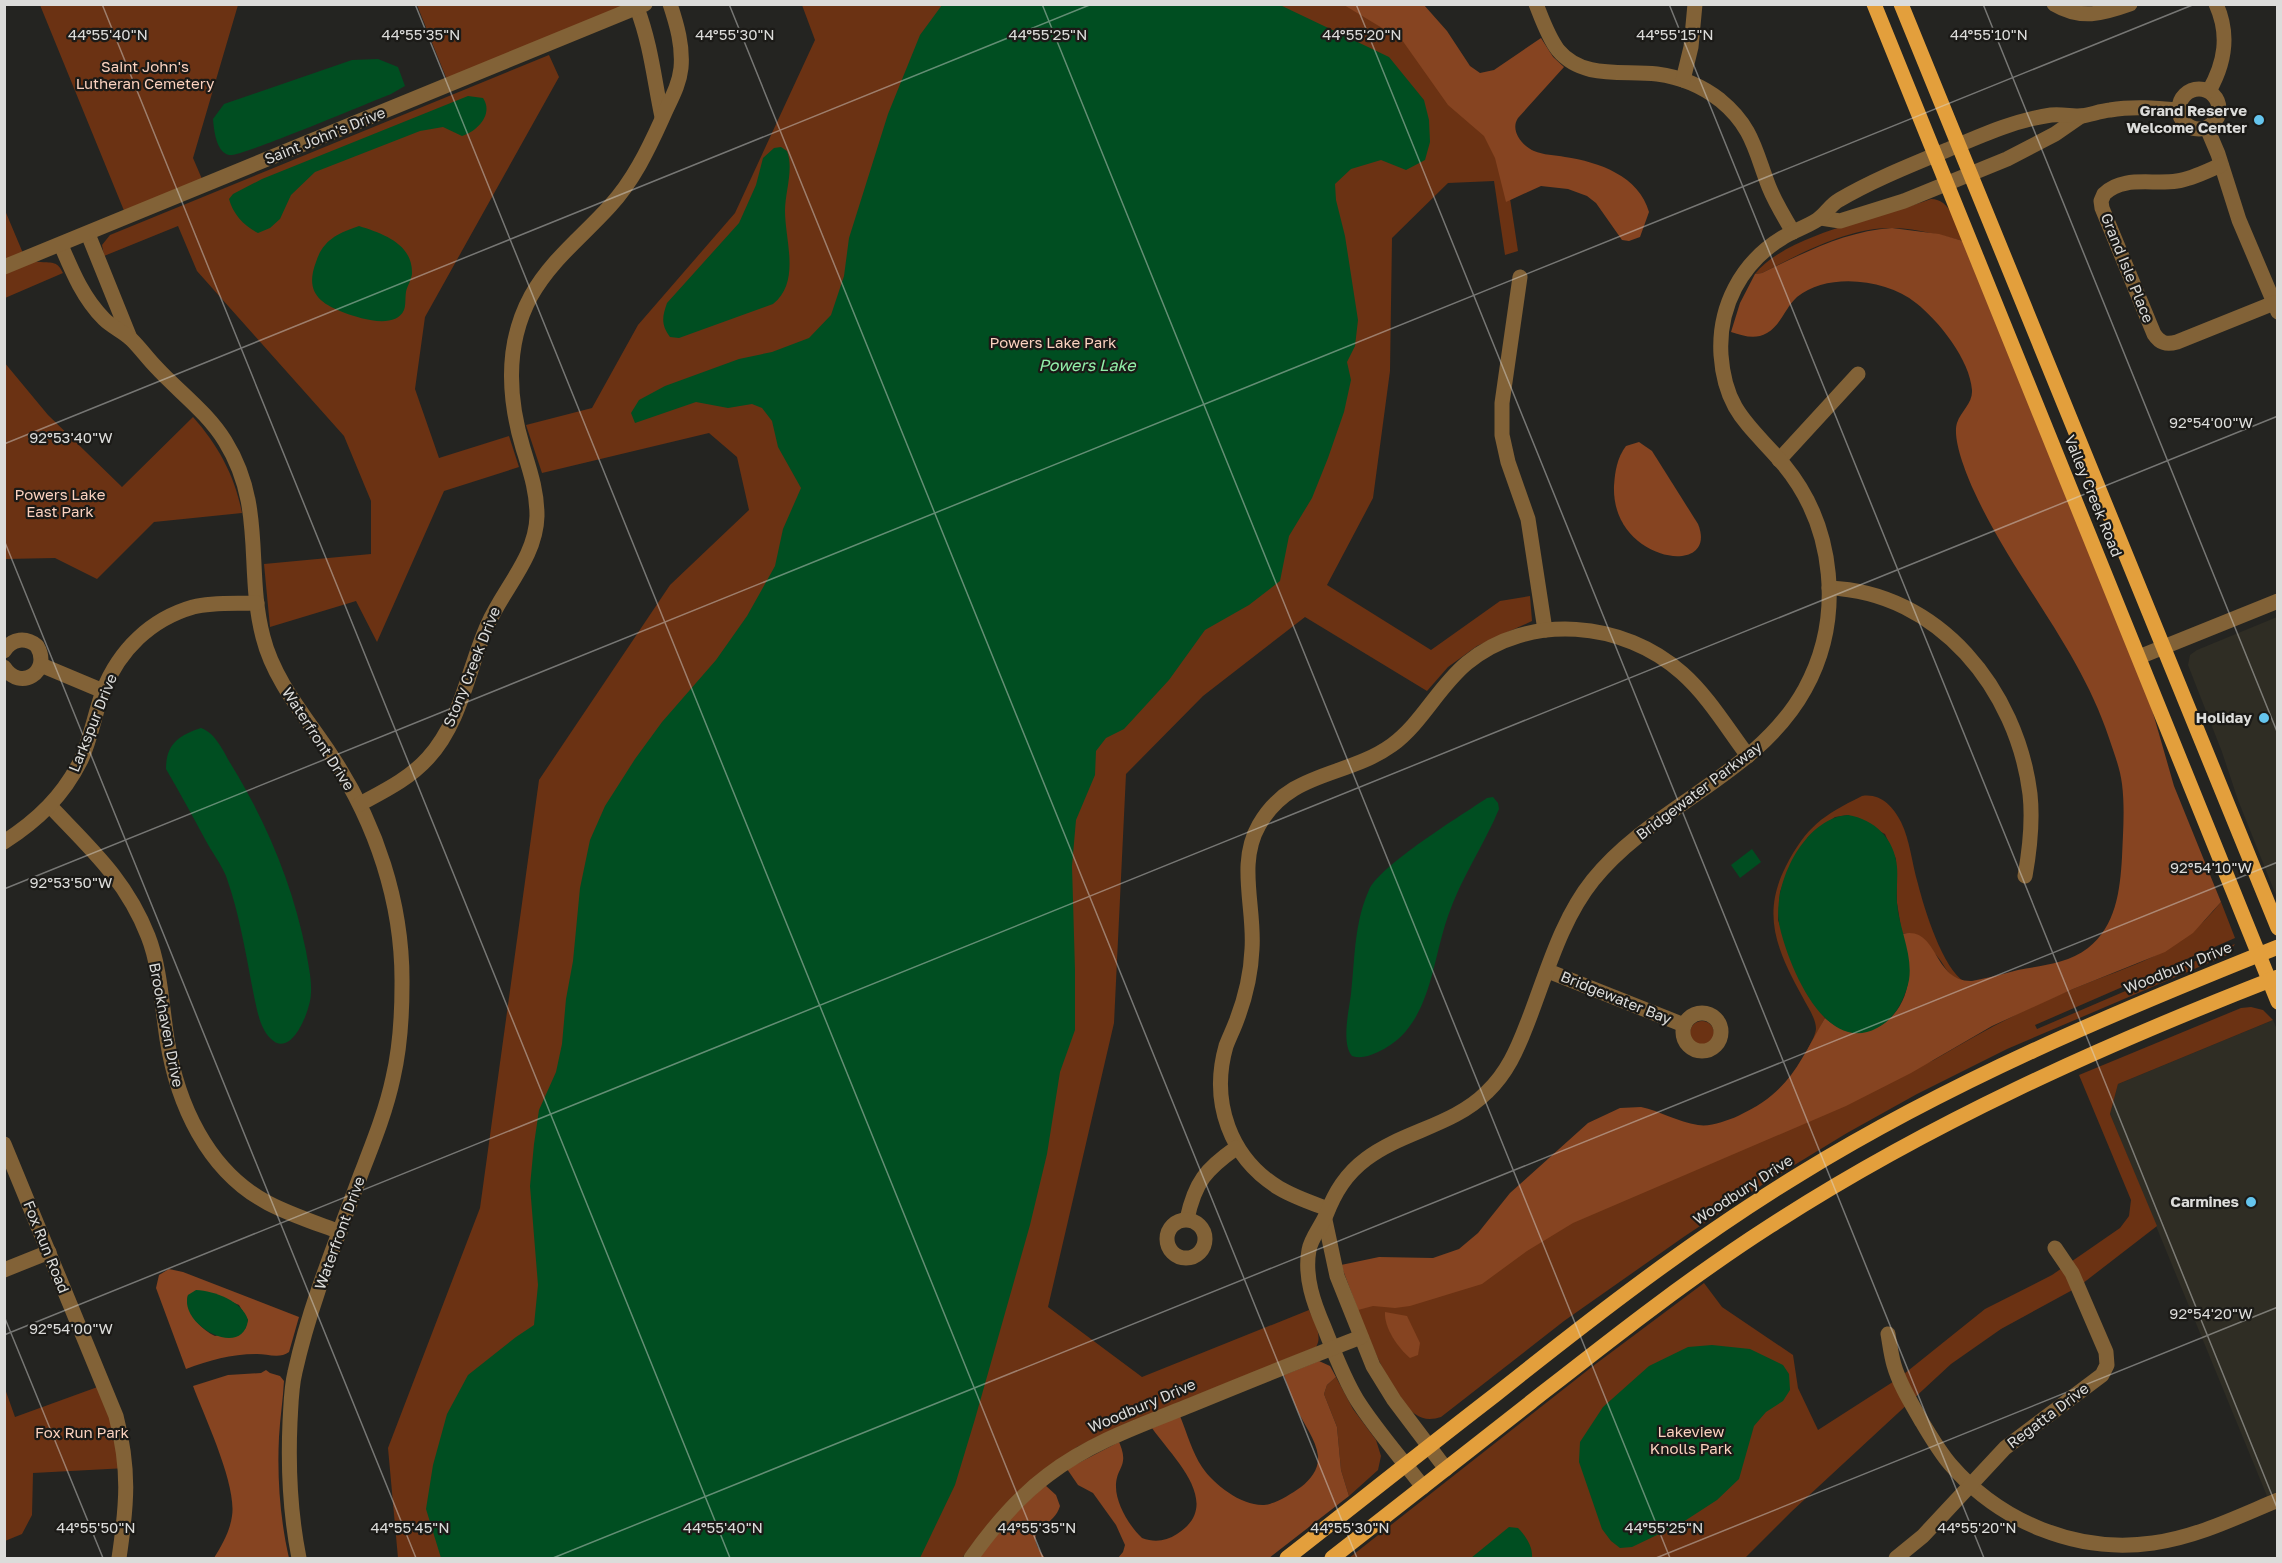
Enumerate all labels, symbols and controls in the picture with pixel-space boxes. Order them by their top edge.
text: 44°55'40"N [68,25,148,43]
text: 44°55'35"N [382,25,460,43]
text: 44°55'30"N [695,25,775,43]
text: 44°55'25"N [1009,25,1087,43]
text: 44°55'20"N [1322,25,1402,43]
text: 44°55'15"N [1636,25,1714,43]
text: 44°55'10"N [1950,25,2028,43]
park label: Saint John's Lutheran Cemetery [76,57,215,92]
place label: Grand Reserve Welcome Center [2126,101,2247,136]
street label: Saint John's Drive [262,103,388,168]
marker: Grand Reserve Welcome Center [2252,113,2266,127]
street label: Grand Isle Place [2098,210,2158,325]
park label: Powers Lake Park [989,333,1117,351]
water label: Powers Lake [1039,355,1137,375]
text: 92°54'00"W [2169,413,2253,431]
text: 92°53'40"W [29,428,113,446]
street label: Valley Creek Road [2061,432,2127,559]
park label: Powers Lake East Park [15,485,106,520]
street label: Stony Creek Drive [439,604,504,729]
street label: Larkspur Drive [64,671,120,774]
street label: Waterfront Drive [279,684,359,794]
place label: Holiday [2196,708,2252,726]
marker: Holiday [2257,711,2271,725]
street label: Bridgewater Parkway [1632,737,1765,843]
text: 92°54'10"W [2170,858,2252,876]
text: 92°53'50"W [30,873,112,891]
street label: Woodbury Drive [2121,937,2235,997]
street label: Brookhaven Drive [146,961,188,1089]
street label: Bridgewater Bay [1558,967,1675,1028]
street label: Woodbury Drive [1689,1150,1796,1228]
street label: Waterfront Drive [310,1173,368,1292]
place label: Carmines [2170,1192,2239,1210]
marker: Carmines [2244,1195,2258,1209]
street label: Fox Run Road [20,1198,74,1296]
text: 92°54'20"W [2169,1304,2253,1322]
text: 92°54'00"W [29,1319,113,1337]
street label: Woodbury Drive [1085,1374,1198,1436]
street label: Regatta Drive [2003,1378,2092,1452]
park label: Lakeview Knolls Park [1650,1422,1733,1457]
park label: Fox Run Park [35,1423,129,1441]
text: 44°55'50"N [56,1518,136,1536]
text: 44°55'45"N [370,1518,450,1536]
text: 44°55'40"N [683,1518,763,1536]
text: 44°55'35"N [998,1518,1076,1536]
text: 44°55'30"N [1310,1518,1390,1536]
text: 44°55'25"N [1625,1518,1703,1536]
text: 44°55'20"N [1937,1518,2017,1536]

